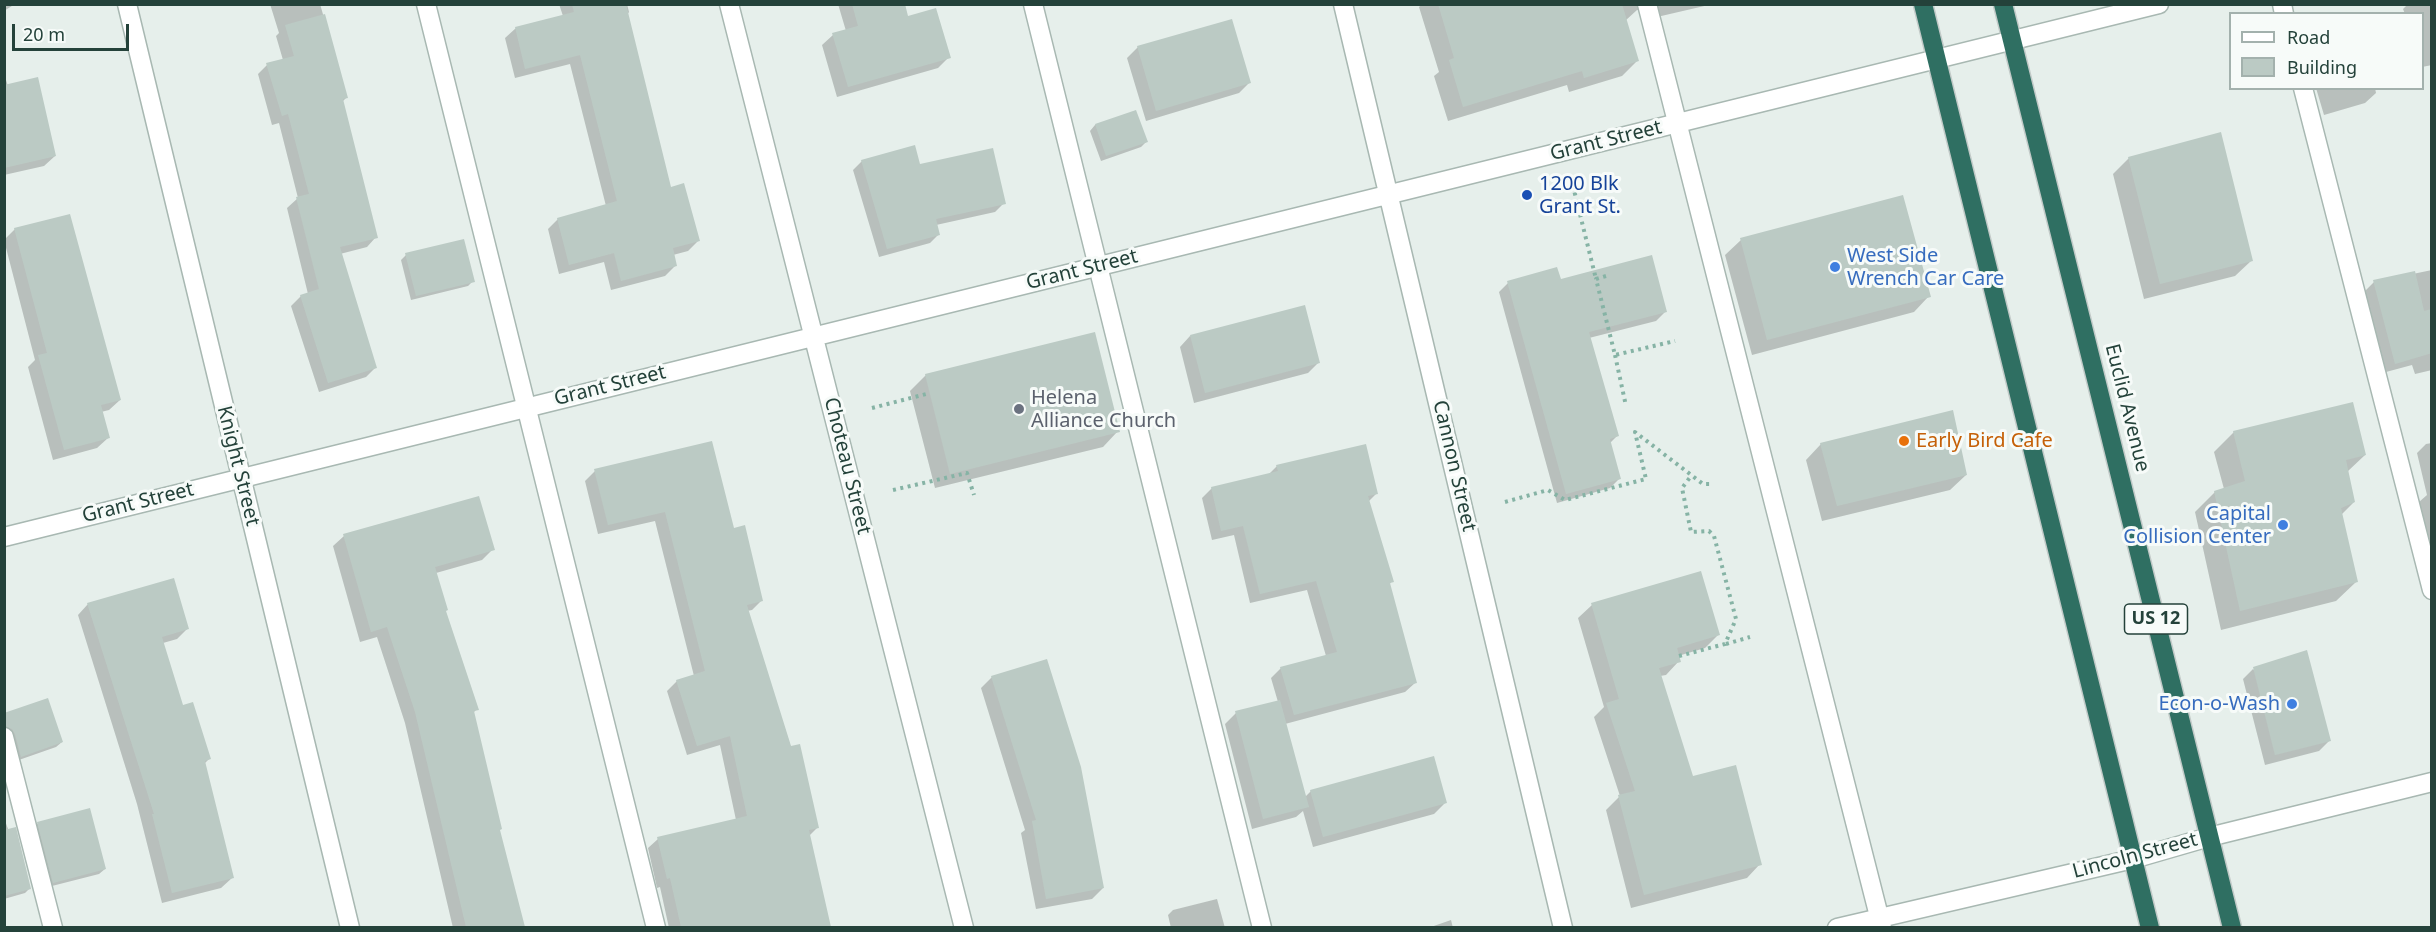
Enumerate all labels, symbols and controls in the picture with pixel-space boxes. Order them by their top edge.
scale bar [15,12,132,50]
legend [2229,12,2424,90]
text: 20 m [23,22,65,46]
text: Road [2287,25,2330,49]
text: Building [2287,55,2357,79]
street label: Grant Street [1548,116,1664,166]
place label: 1200 Blk Grant St. [1539,172,1621,219]
marker: 1200 Blk Grant St. [1520,188,1534,202]
place label: West Side Wrench Car Care [1847,244,2004,291]
street label: Grant Street [1024,245,1140,295]
marker: West Side Wrench Car Care [1828,260,1842,274]
street label: Euclid Avenue [2099,341,2155,475]
street label: Grant Street [552,361,668,411]
place label: Helena Alliance Church [1031,386,1176,433]
street label: Choteau Street [818,395,876,537]
street label: Cannon Street [1427,398,1481,534]
marker: Helena Alliance Church [1012,402,1026,416]
street label: Knight Street [212,404,264,528]
place label: Early Bird Cafe [1916,429,2053,453]
marker: Early Bird Cafe [1897,434,1911,448]
street label: Grant Street [80,478,196,528]
place label: Capital Collision Center [2123,502,2271,549]
marker: Capital Collision Center [2276,518,2290,532]
road number: US 12 [2124,604,2188,634]
place label: Econ-o-Wash [2158,692,2280,716]
marker: Econ-o-Wash [2285,697,2299,711]
street label: Lincoln Street [2070,828,2200,884]

